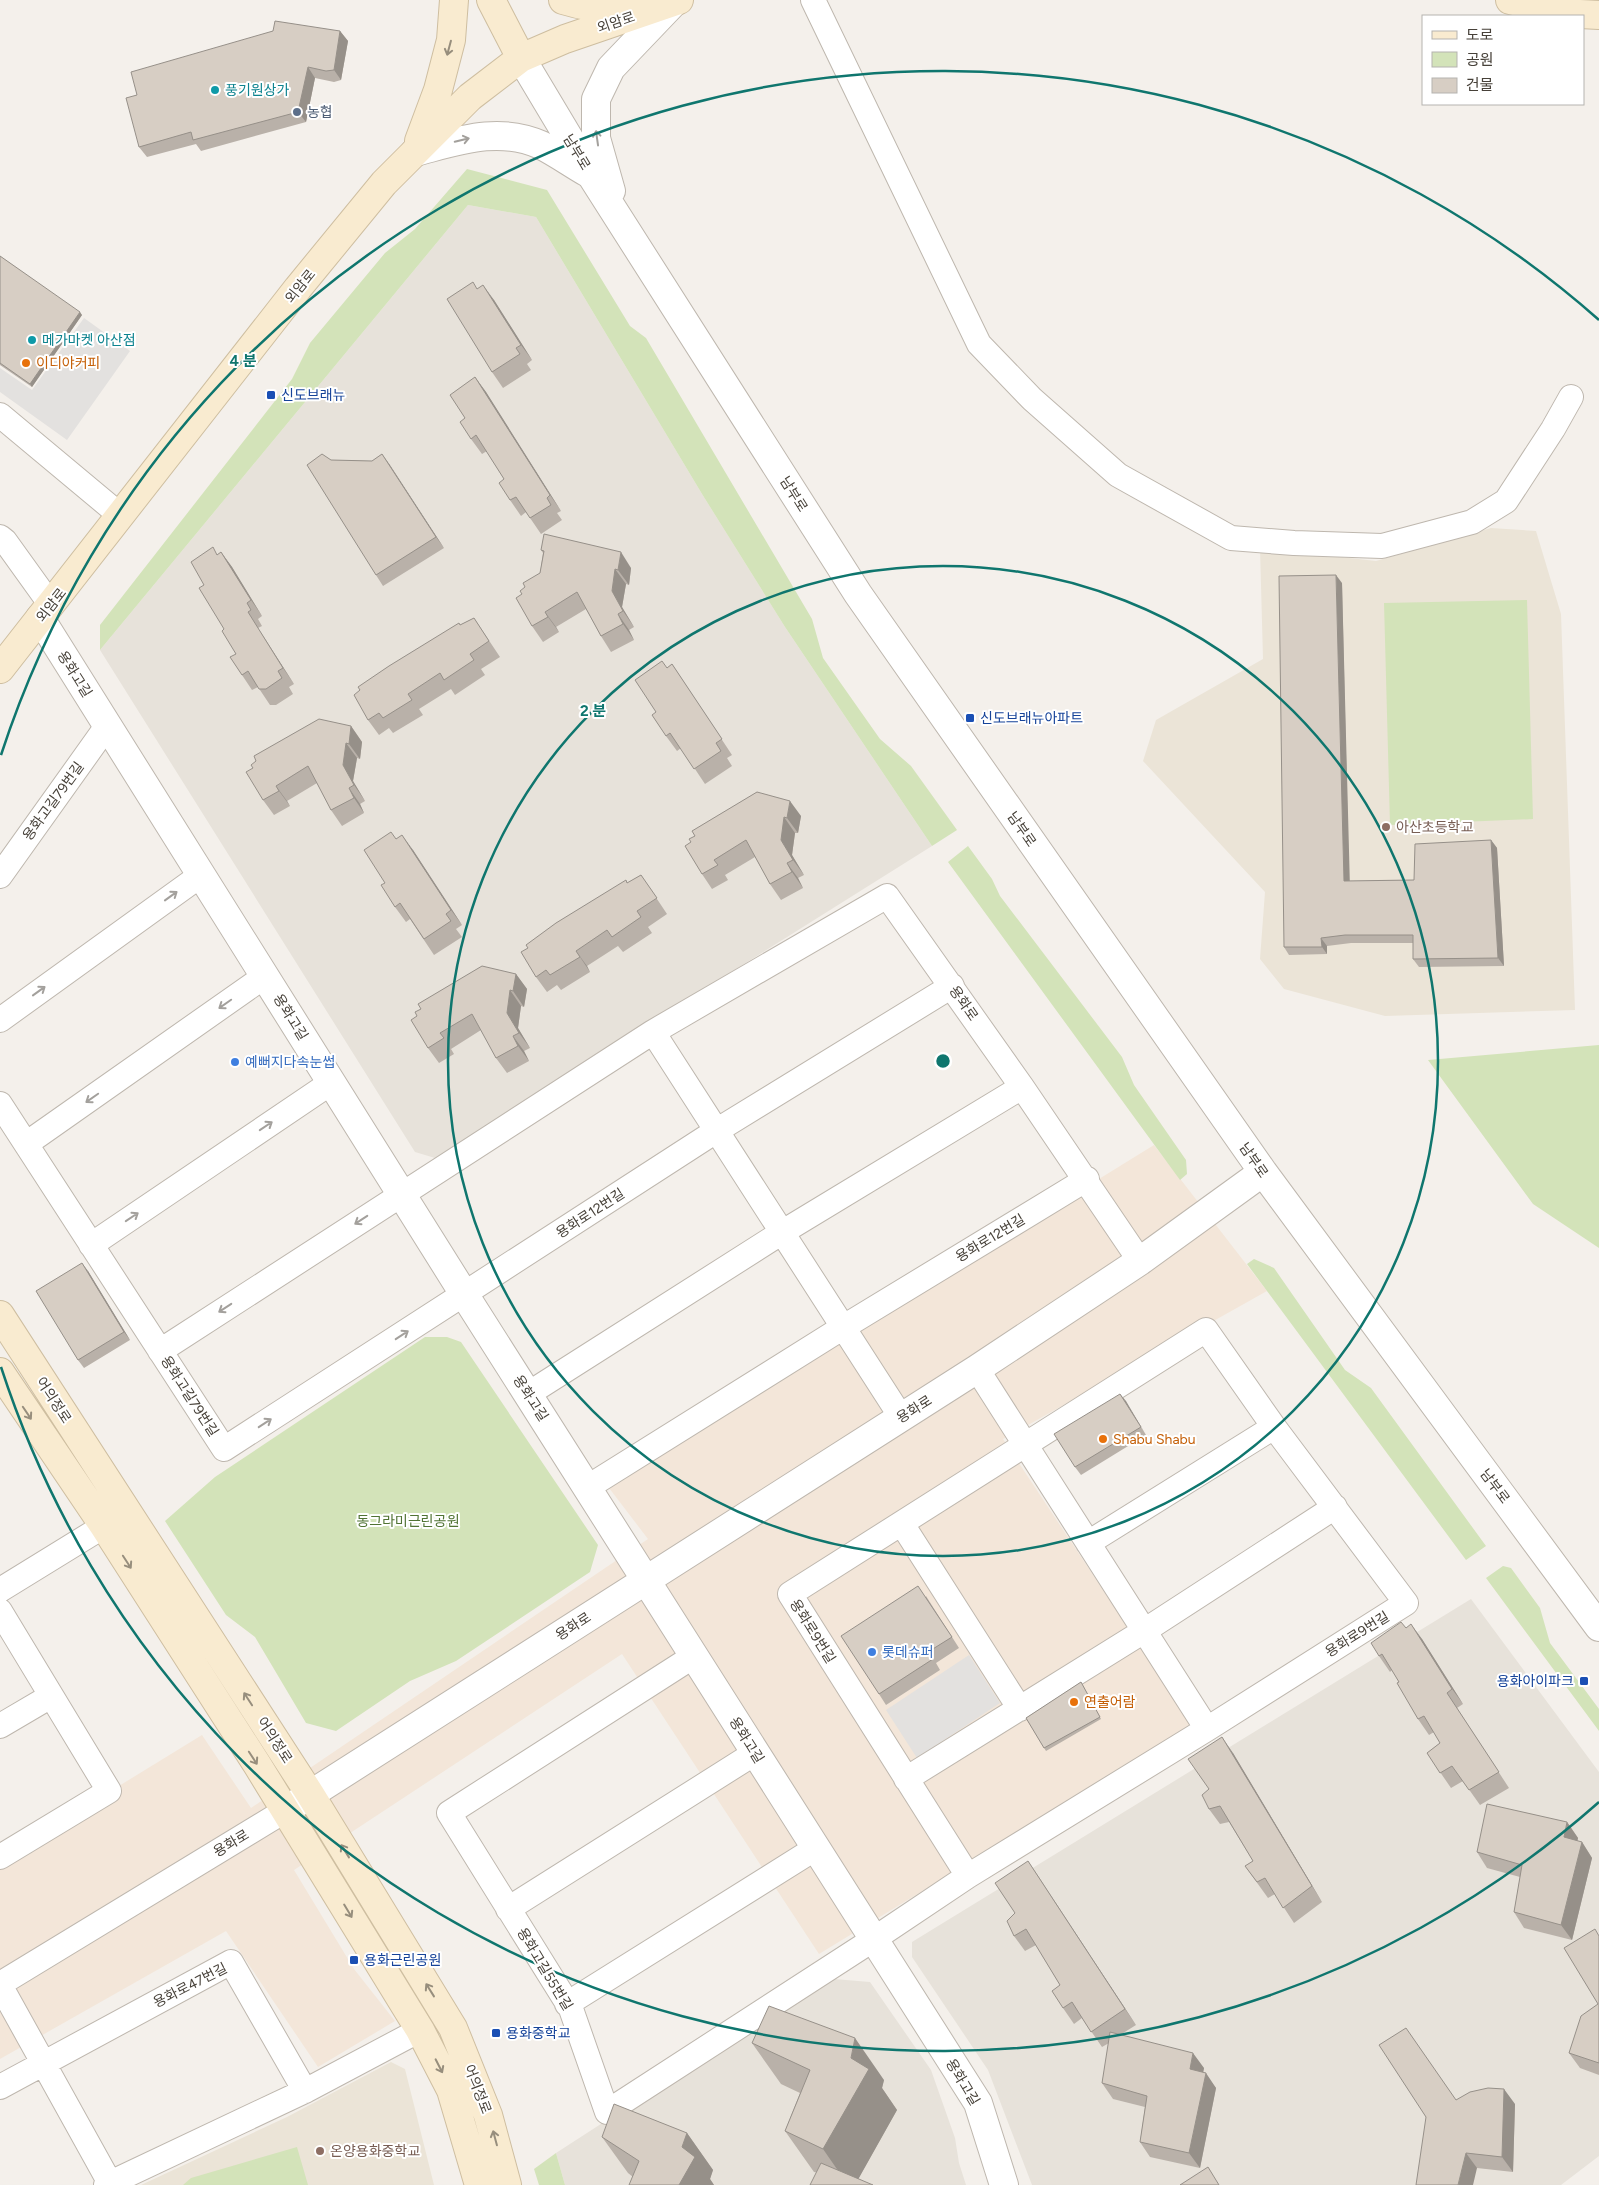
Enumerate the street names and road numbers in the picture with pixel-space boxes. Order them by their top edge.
street label: 외암로 [595,8,637,37]
street label: 남부로 [559,131,594,173]
street label: 외암로 [282,266,319,307]
street label: 남부로 [776,473,811,515]
street label: 외암로 [33,585,70,626]
street label: 용화고길 [54,648,95,701]
street label: 용화고길79번길 [19,759,88,844]
street label: 남부로 [1004,809,1040,850]
street label: 용화로 [946,983,982,1024]
street label: 용화고길 [270,991,311,1044]
street label: 남부로 [1236,1140,1272,1181]
street label: 용화로12번길 [553,1185,628,1242]
street label: 용화로12번길 [952,1211,1028,1266]
street label: 용화고길79번길 [157,1353,222,1440]
street label: 용화고길 [509,1372,552,1425]
street label: 어의정로 [32,1374,75,1427]
street label: 용화로 [893,1392,935,1427]
street label: 남부로 [1476,1466,1513,1507]
street label: 용화로9번길 [786,1596,839,1666]
street label: 용화로9번길 [1322,1608,1392,1661]
street label: 용화로 [552,1609,594,1644]
street label: 어의정로 [253,1714,296,1767]
street label: 용화고길 [726,1714,767,1767]
street label: 용화로 [210,1826,252,1861]
street label: 용화고길55번길 [513,1925,576,2014]
street label: 용화로47번길 [150,1960,230,2011]
street label: 용화고길 [942,2056,983,2109]
street label: 어의정로 [460,2062,495,2116]

